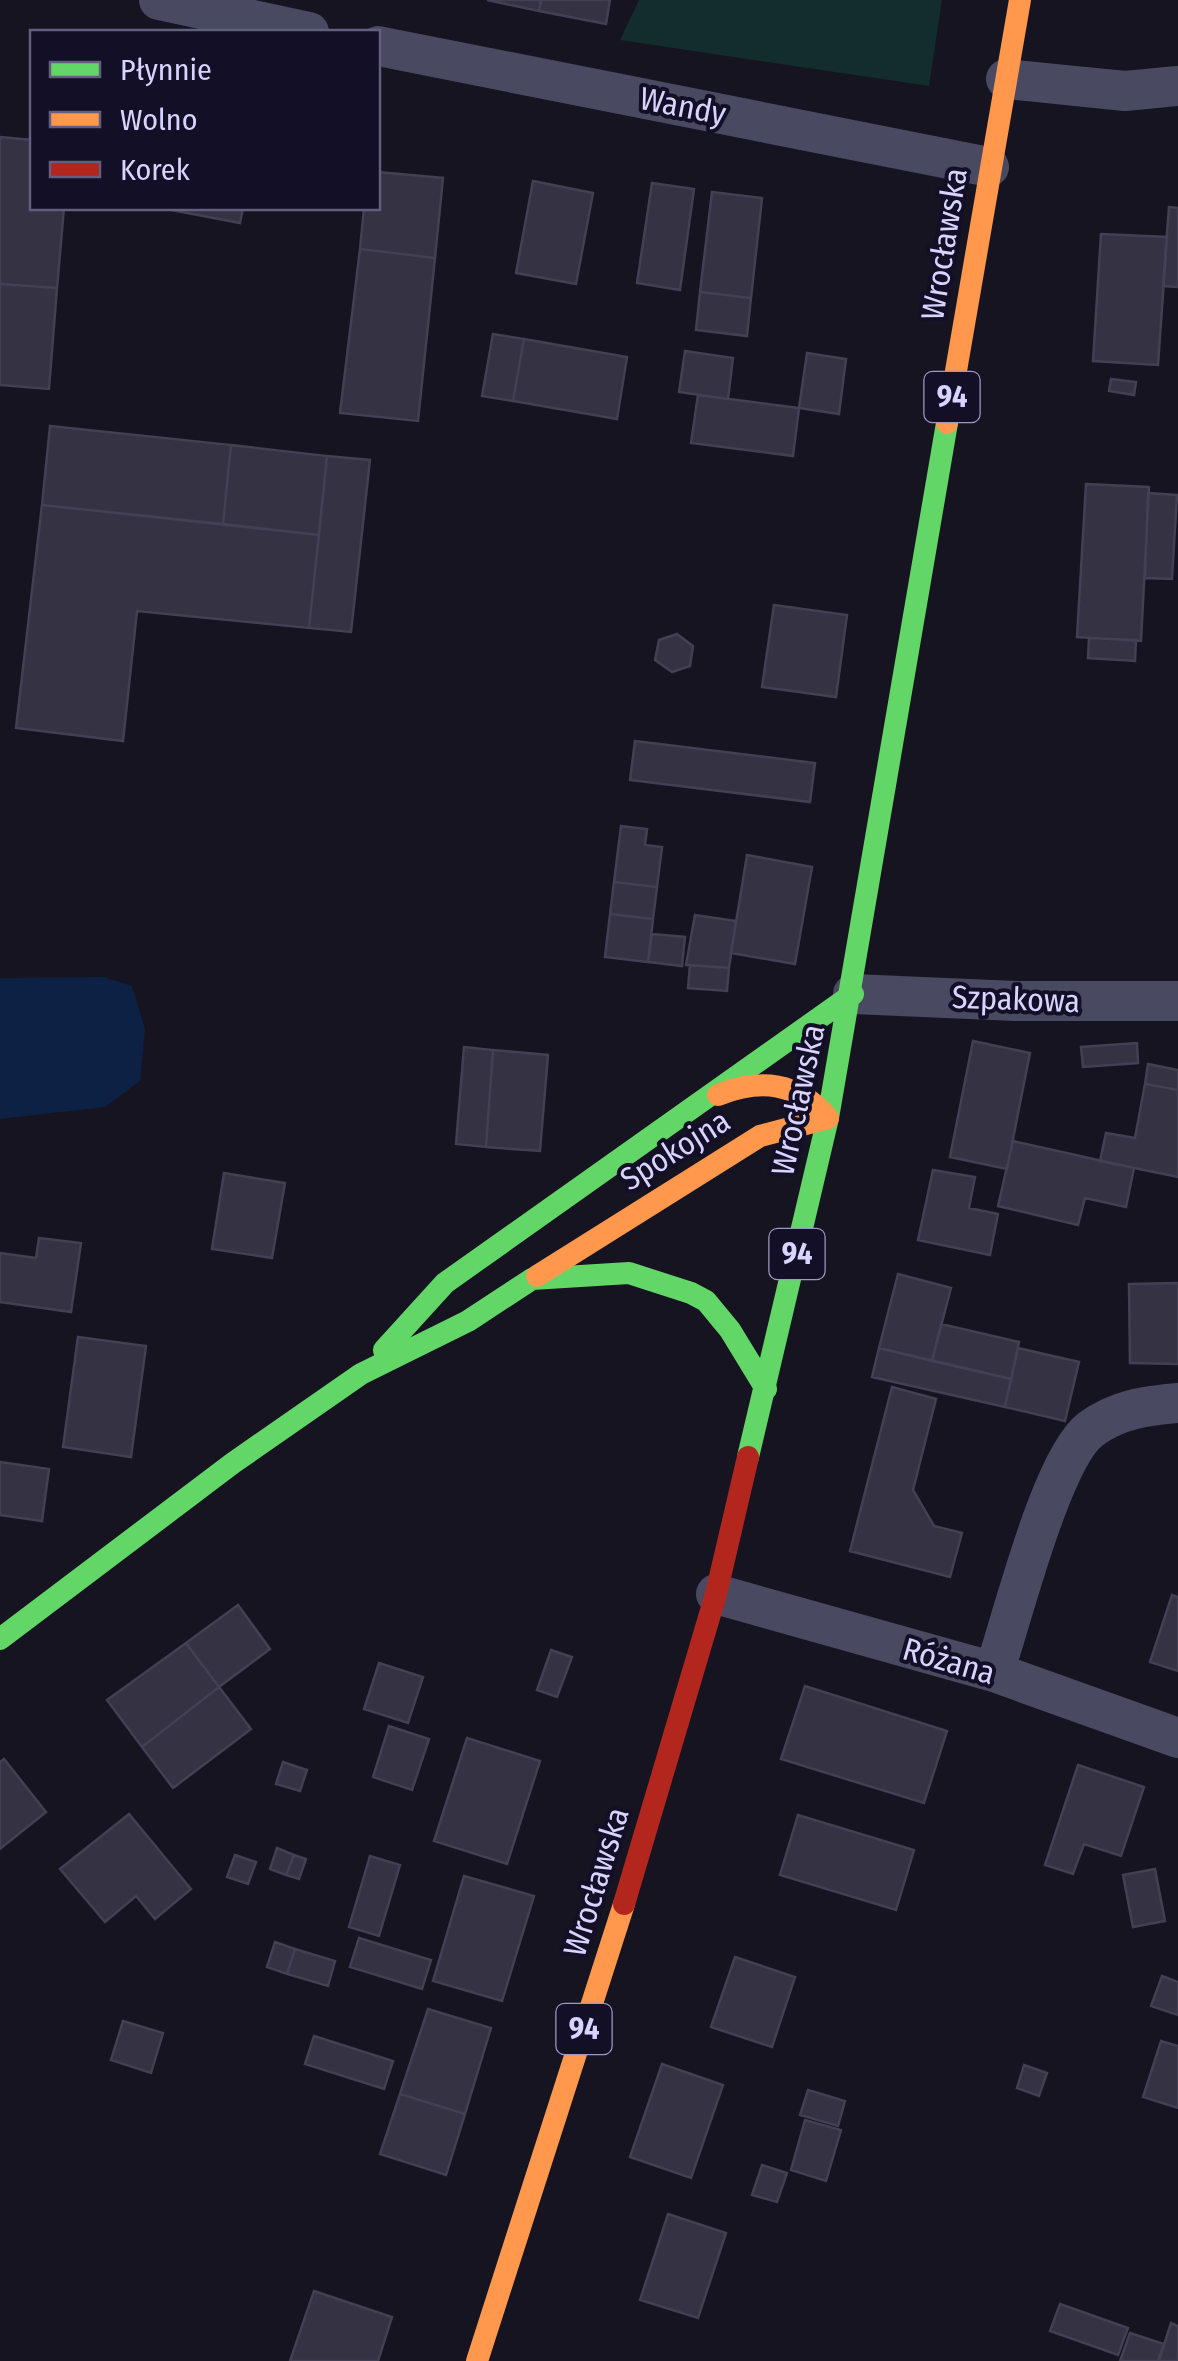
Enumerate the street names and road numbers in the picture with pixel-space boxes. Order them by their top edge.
street label: Wandy [637,79,730,133]
street label: Wrocławska [913,165,975,323]
road number: 94 [924,372,980,422]
street label: Szpakowa [951,978,1081,1020]
street label: Wrocławska [763,1021,833,1179]
street label: Spokojna [613,1102,737,1198]
road number: 94 [770,1229,824,1279]
street label: Różana [899,1630,999,1692]
street label: Wrocławska [555,1803,637,1961]
road number: 94 [556,2004,612,2054]

